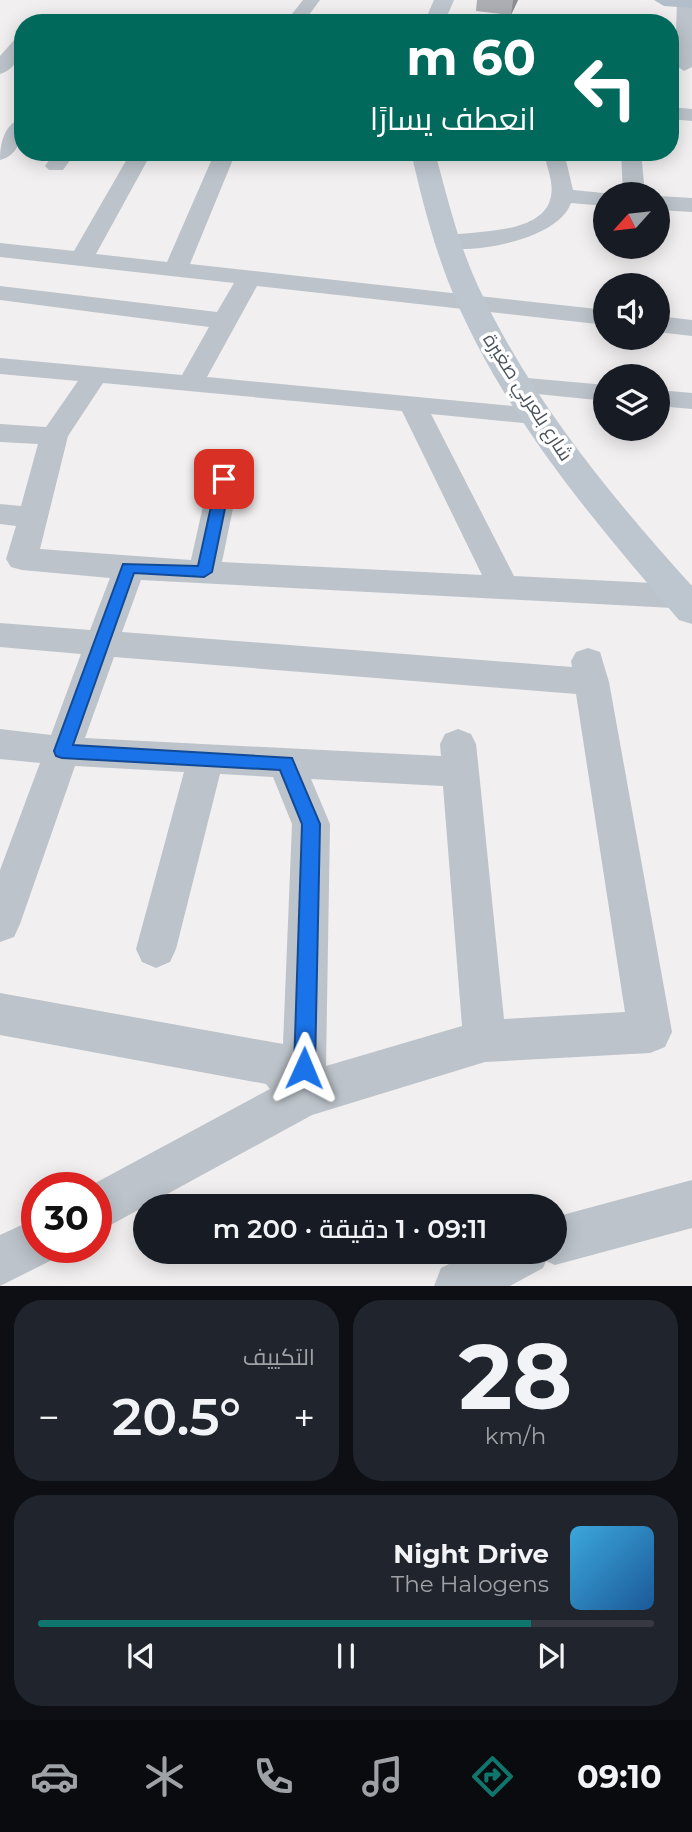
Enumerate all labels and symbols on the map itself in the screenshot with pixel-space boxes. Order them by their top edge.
north arrow [593,182,670,259]
street label: شارع بلعربي صغيرة [476,329,578,467]
pin [194,449,254,509]
position arrow [267,1031,341,1105]
speed limit sign: 30 [21,1172,112,1263]

